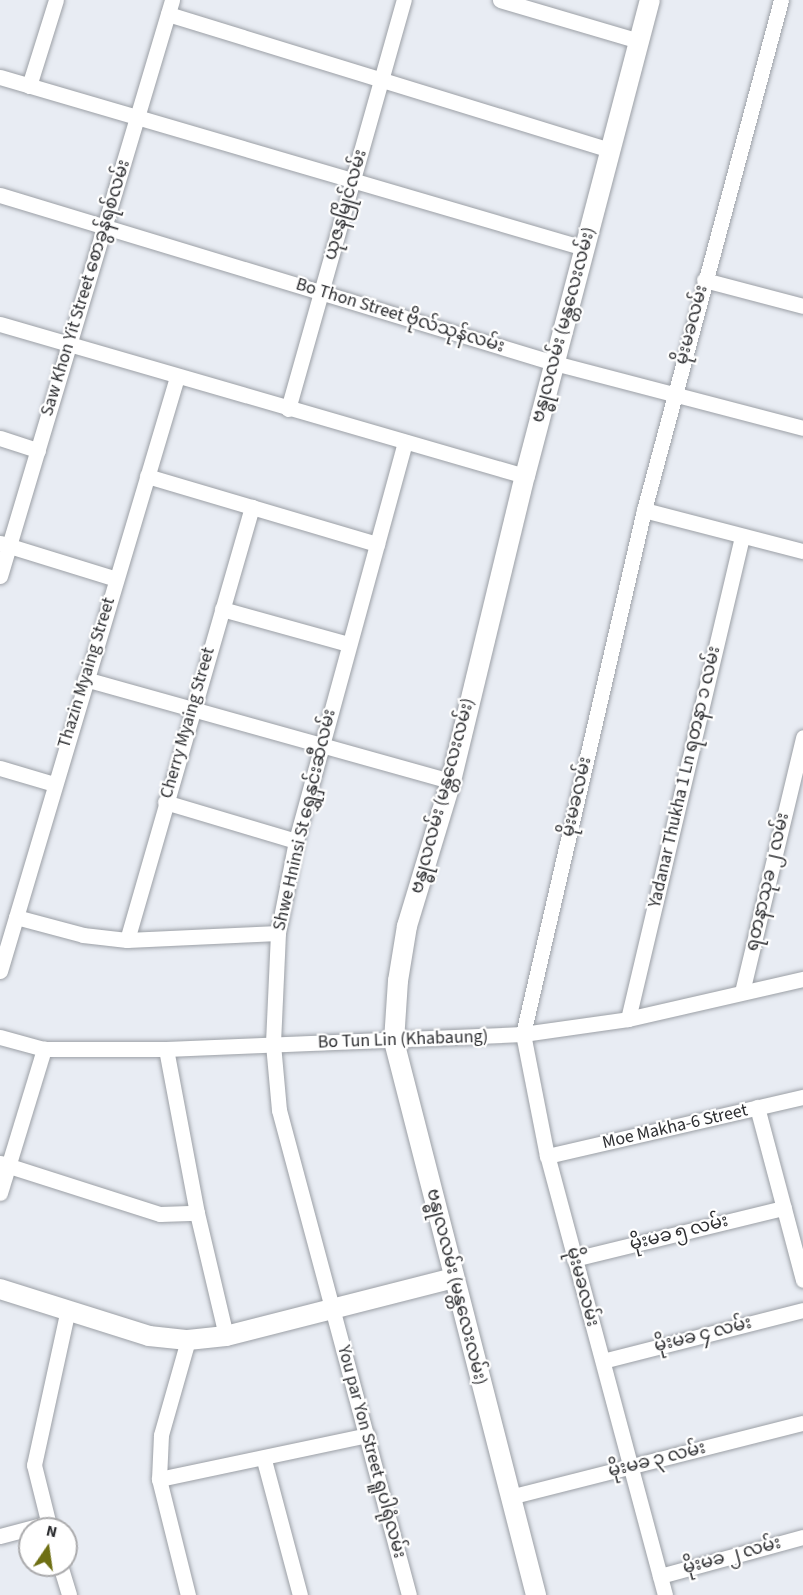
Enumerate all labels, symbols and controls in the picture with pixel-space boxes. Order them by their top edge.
street label: ယုဇနမြိုင်လမ်း [320,147,372,263]
street label: Saw Khon Yit Street စောခွန်ရစ်လမ်း [37,157,135,419]
street label: ဗန္ဓုလလမ်း (မန္တလေးလမ်း) [528,225,600,425]
street label: Bo Thon Street ဗိုလ်သုန်လမ်း [293,274,507,358]
street label: မိုးမခလမ်း [671,283,713,367]
street label: Thazin Myaing Street [54,595,120,751]
street label: Yadanar Thukha 1 Ln ရတနာ ၁ လမ်း [644,644,726,910]
street label: Cherry Myaing Street [156,645,220,801]
street label: ဗန္ဓုလလမ်း (မန္တလေးလမ်း) [407,696,479,896]
street label: Shwe Hninsi St ရွှေနှင်းဆီလမ်း [269,707,341,933]
street label: မိုးမခလမ်း [557,755,597,839]
street label: ရတနာသုခ ၂ လမ်း [742,811,794,953]
street label: Bo Tun Lin (Khabaung) [317,1026,489,1054]
street label: Moe Makha-6 Street [600,1100,750,1154]
street label: ဗန္ဓုလလမ်း (မန္တလေးလမ်း) [421,1187,491,1387]
street label: မိုးမခ ၅ လမ်း [628,1210,730,1256]
street label: မိုးမခလမ်း [561,1245,603,1329]
street label: မိုးမခ ၄ လမ်း [652,1312,754,1358]
street label: You par Yon Street ရူပါရုံလမ်း [332,1343,410,1561]
street label: မိုးမခ ၃ လမ်း [606,1437,708,1483]
north arrow [18,1517,78,1577]
text: N [44,1519,59,1543]
street label: မိုးမခ ၂ လမ်း [681,1533,783,1579]

